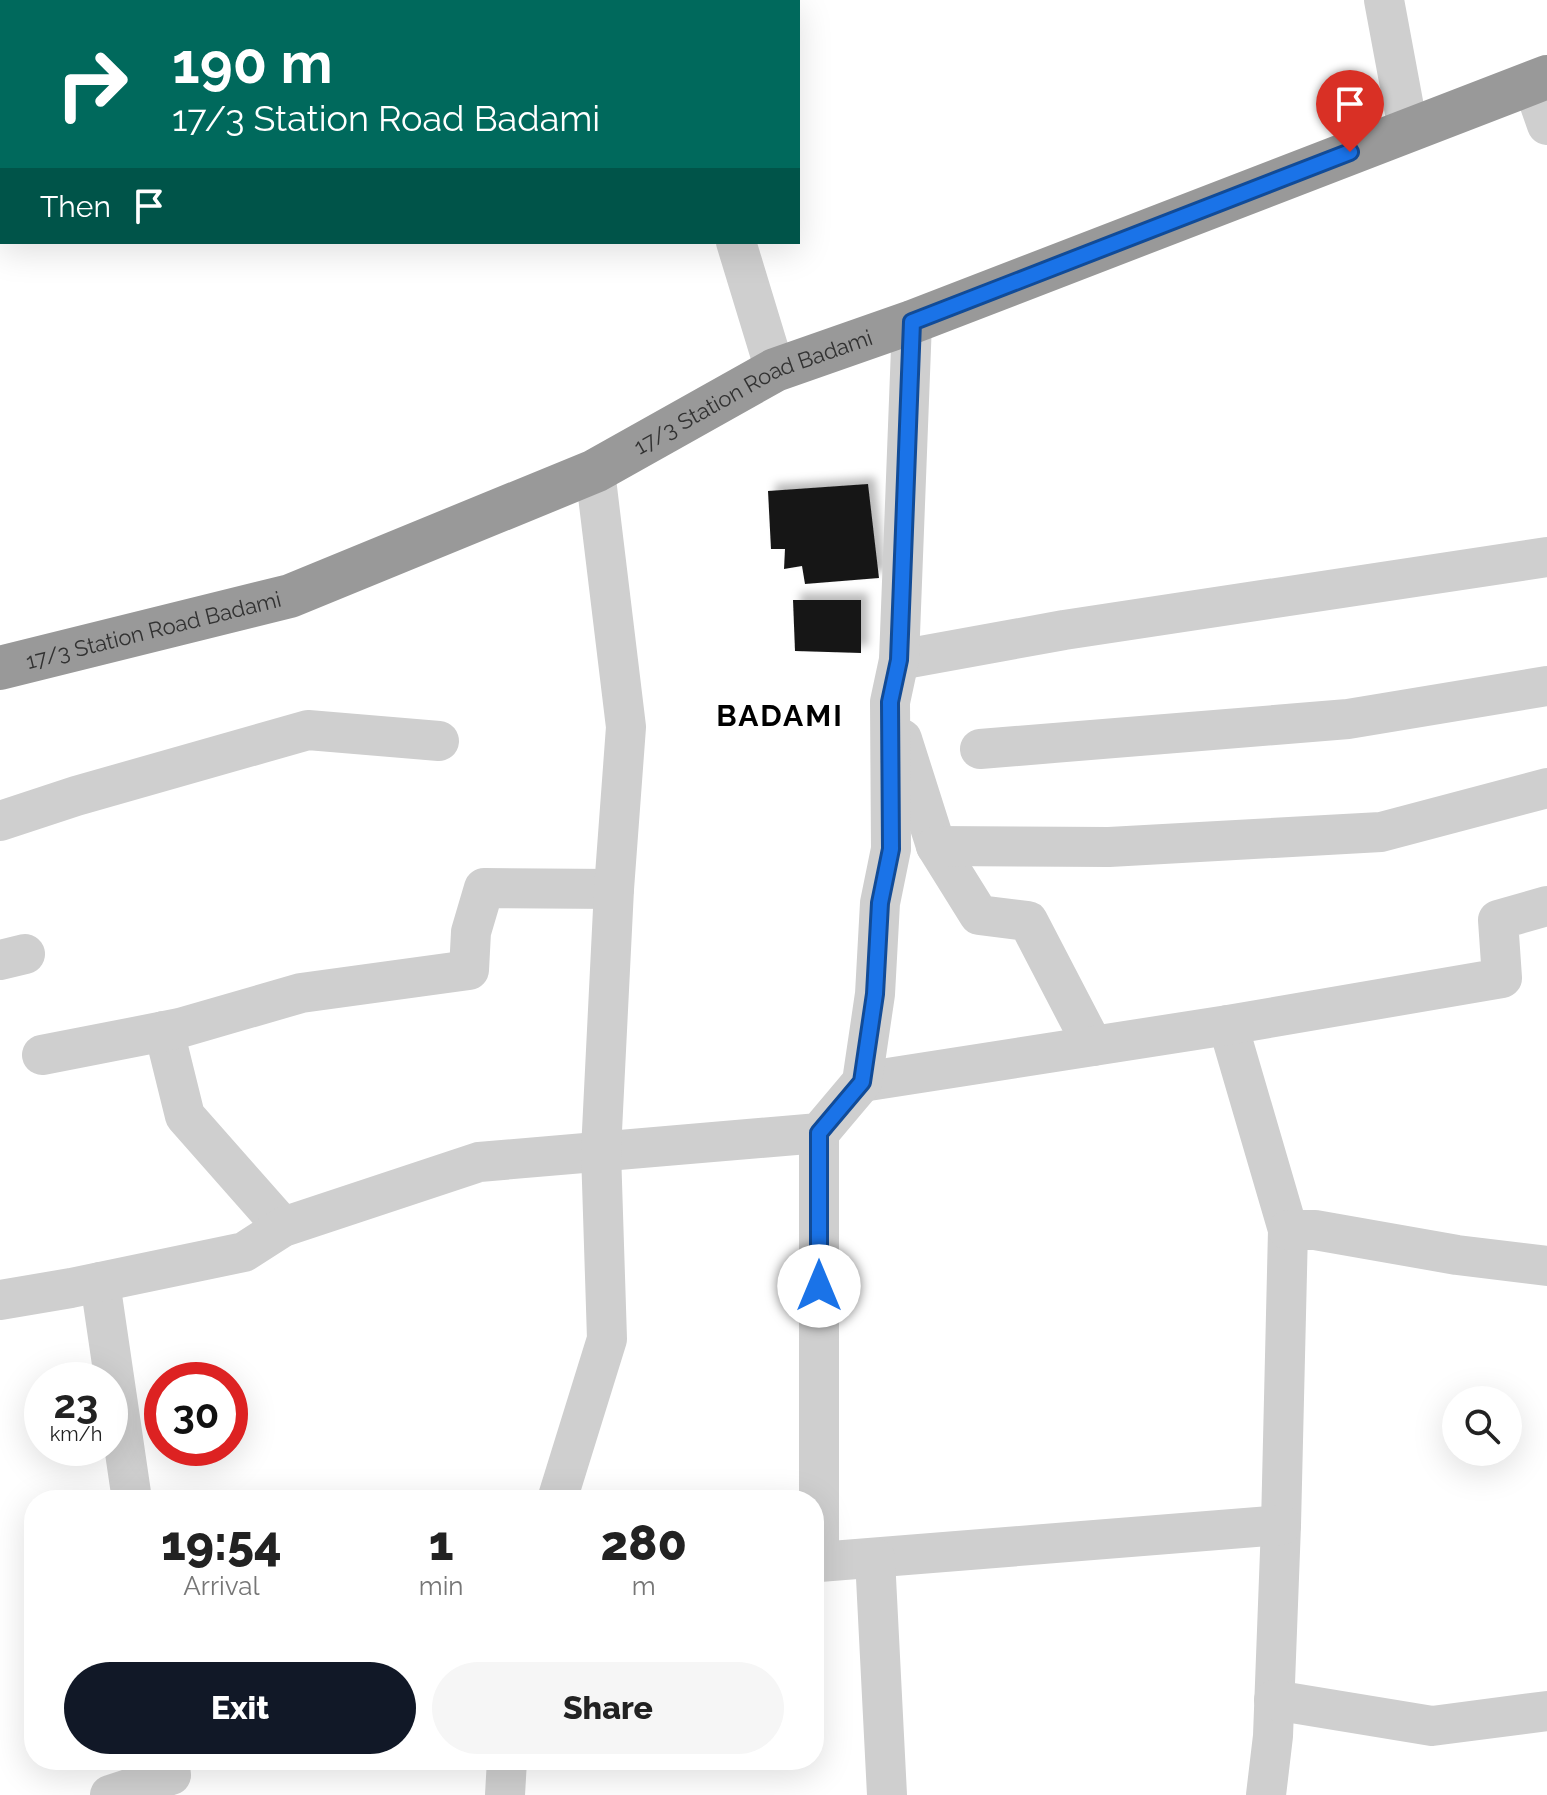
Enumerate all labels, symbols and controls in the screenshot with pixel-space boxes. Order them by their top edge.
text: 190 m [172,30,333,96]
icon: right [40,32,144,136]
pin [1316,70,1384,152]
icon: arrive [1328,82,1372,126]
text: 17/3 Station Road Badami [172,97,600,139]
icon: arrive [127,184,171,228]
text: Then [40,189,111,224]
street label: 17/3 Station Road Badami [629,324,876,460]
street label: 17/3 Station Road Badami [23,586,284,674]
district label: BADAMI [716,698,844,733]
position arrow [777,1244,861,1328]
speed limit sign: 30 [144,1362,248,1466]
text: 23 [54,1380,98,1427]
map controls [1442,1386,1522,1466]
button: search [1442,1386,1522,1466]
text: km/h [50,1422,102,1446]
text: 19:54 [161,1515,282,1571]
text: 1 [429,1515,454,1571]
text: 280 [601,1515,687,1571]
text: Arrival [183,1571,260,1601]
text: min [419,1571,464,1601]
text: m [632,1571,656,1601]
button: Exit [64,1662,416,1754]
button: Share [432,1662,784,1754]

